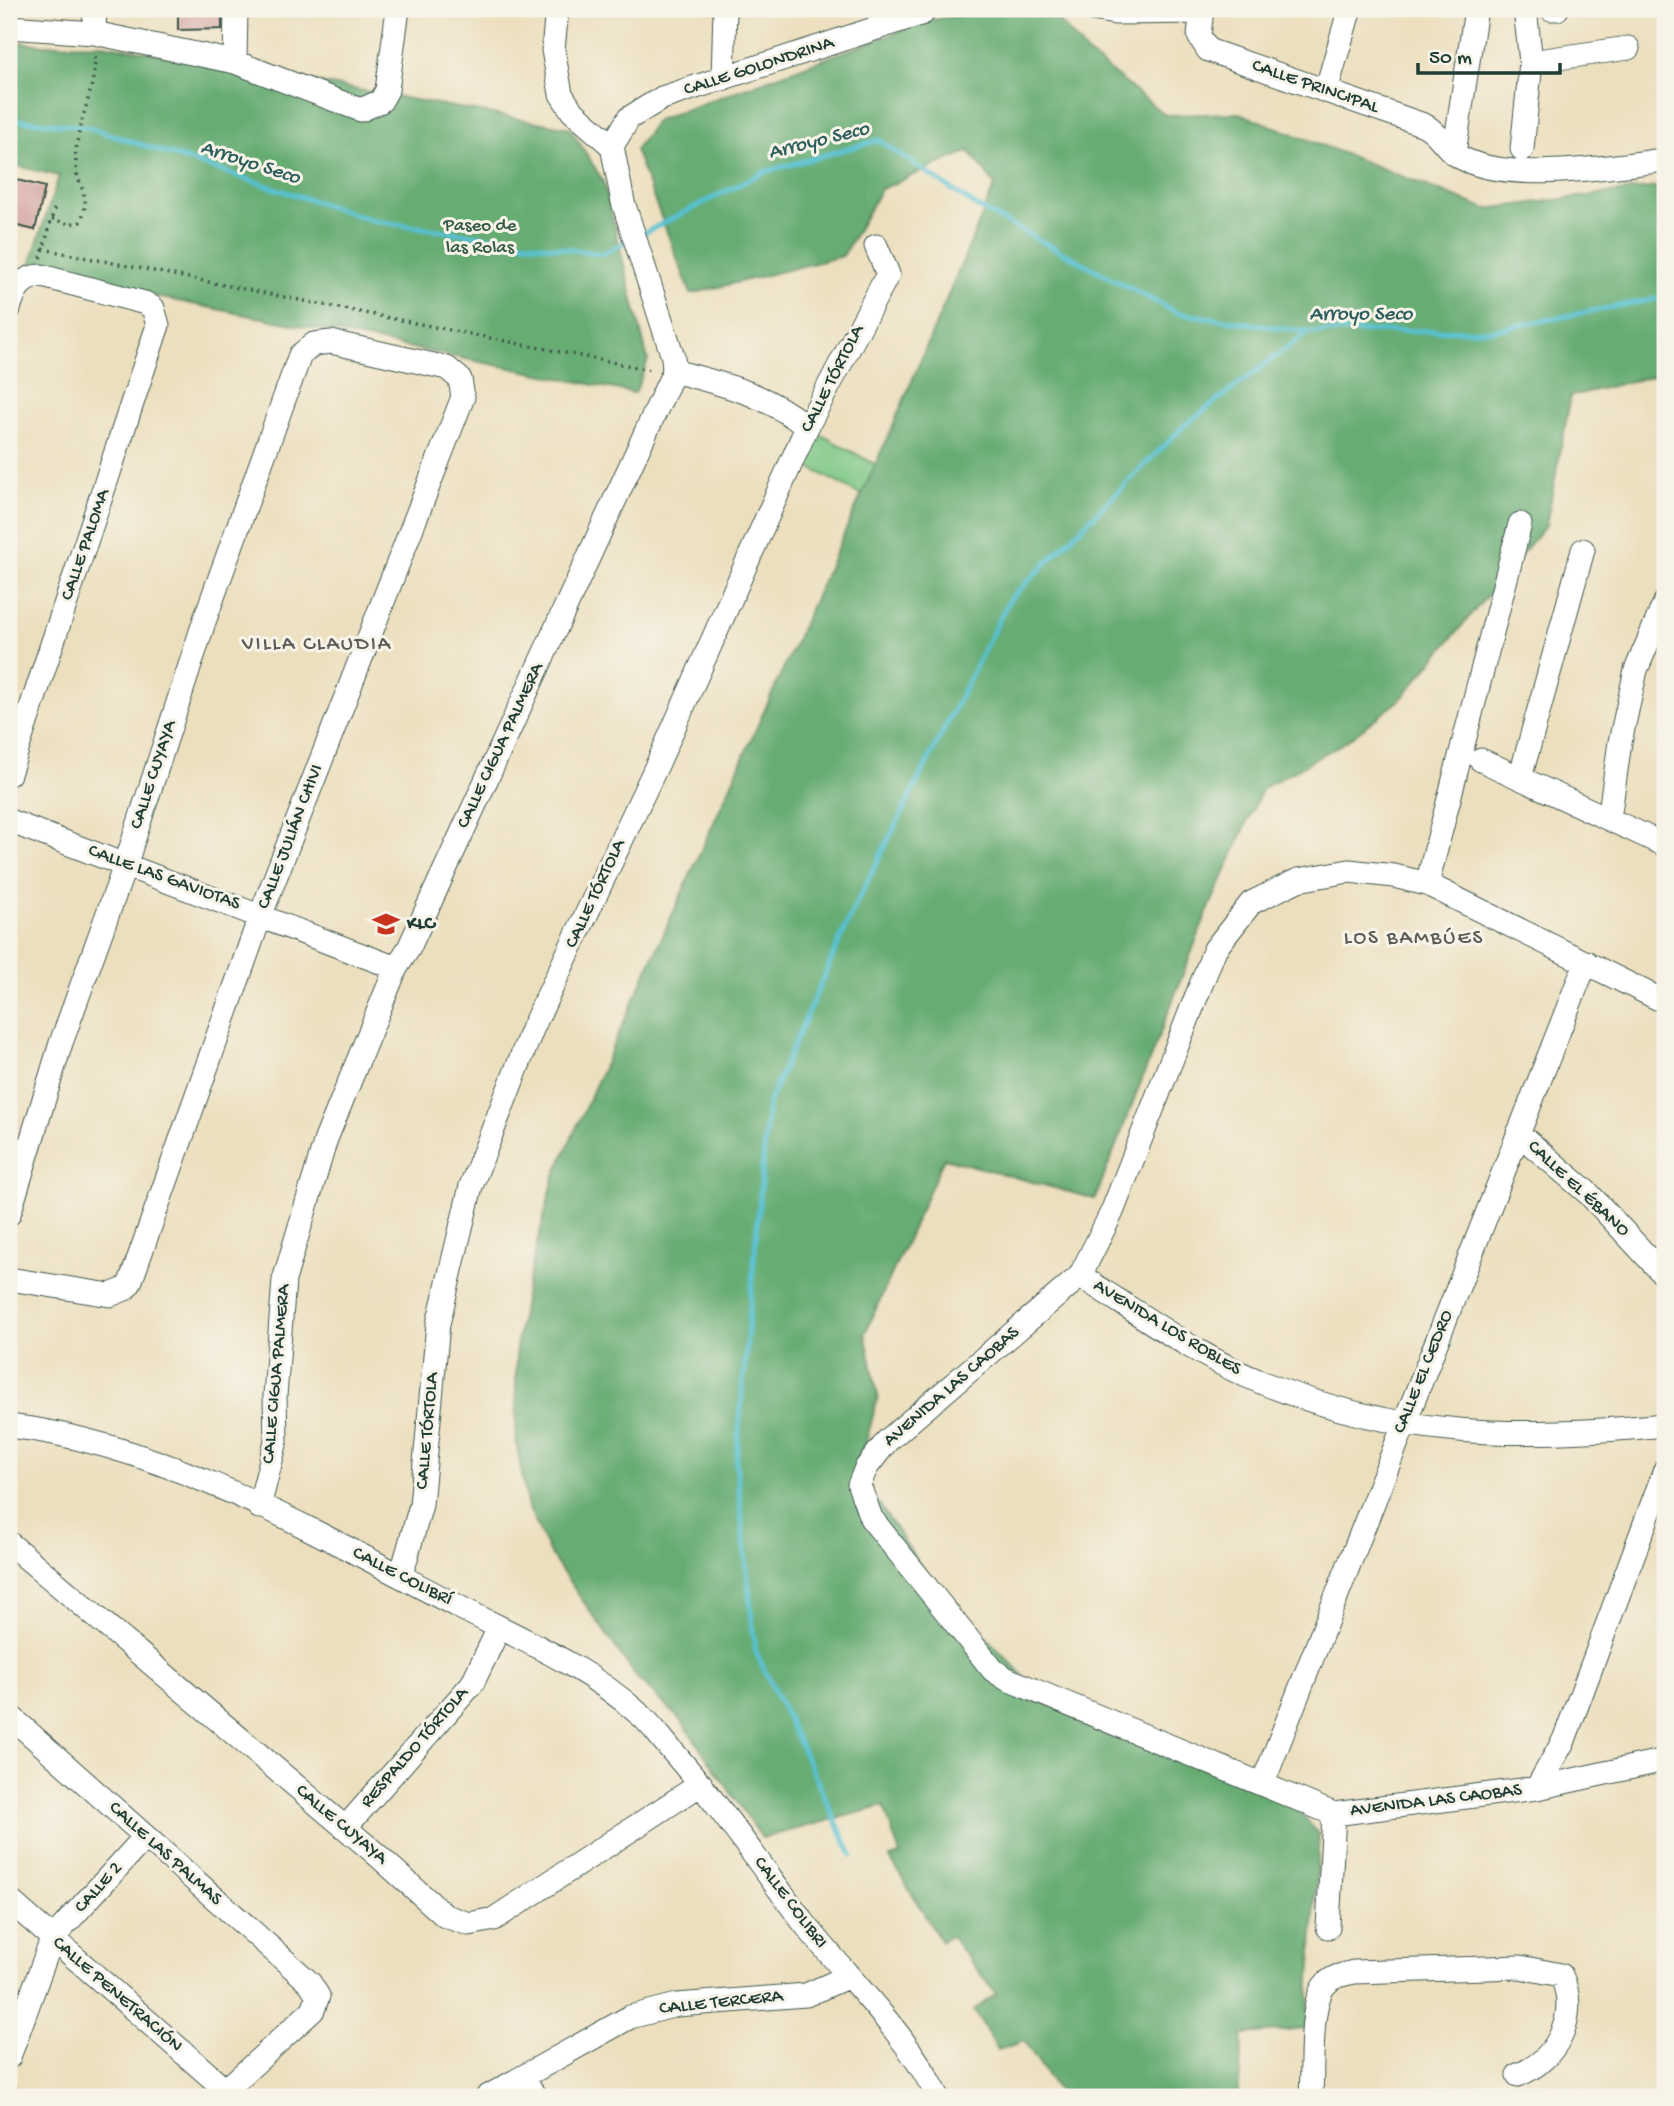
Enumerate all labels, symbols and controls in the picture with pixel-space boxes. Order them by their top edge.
street label: CALLE GOLONDRINA [681,31,839,102]
scale bar [1418,32,1560,76]
text: 50 m [1429,47,1472,72]
street label: CALLE PRINCIPAL [1249,55,1382,120]
water label: Arroyo Seco [766,117,873,167]
water label: Arroyo Seco [197,136,304,192]
park label: Paseo de las Rolas [442,215,517,260]
water label: Arroyo Seco [1310,303,1414,328]
street label: CALLE TÓRTOLA [796,320,871,437]
street label: CALLE PALOMA [56,485,116,604]
district label: VILLA CLAUDIA [241,633,392,658]
street label: CALLE CIGUA PALMERA [453,658,550,832]
street label: CALLE CUYAYA [126,716,183,832]
street label: CALLE JULIÁN CHIVI [253,761,329,913]
street label: CALLE TÓRTOLA [561,834,632,952]
street label: CALLE LAS GAVIOTAS [85,840,243,916]
school or university icon: KLC [371,909,401,939]
place label: KLC [406,913,436,936]
district label: LOS BAMBÚES [1344,927,1484,952]
street label: CALLE EL ÉBANO [1522,1136,1634,1243]
street label: AVENIDA LOS ROBLES [1089,1275,1246,1381]
street label: CALLE CIGUA PALMERA [258,1282,296,1465]
street label: CALLE EL CEDRO [1389,1306,1459,1437]
street label: AVENIDA LAS CAOBAS [879,1322,1025,1452]
street label: CALLE TÓRTOLA [411,1370,445,1490]
street label: CALLE COLIBRÍ [348,1542,456,1612]
street label: RESPALDO TÓRTOLA [356,1681,475,1813]
street label: AVENIDA LAS CAOBAS [1349,1779,1523,1823]
street label: CALLE CUYAYA [290,1780,393,1871]
street label: CALLE LAS PALMAS [103,1797,227,1911]
street label: CALLE COLIBRI [748,1852,832,1954]
street label: CALLE 2 [70,1858,128,1918]
street label: CALLE PENETRACIÓN [47,1932,187,2058]
street label: CALLE TERCERA [658,1985,786,2021]

